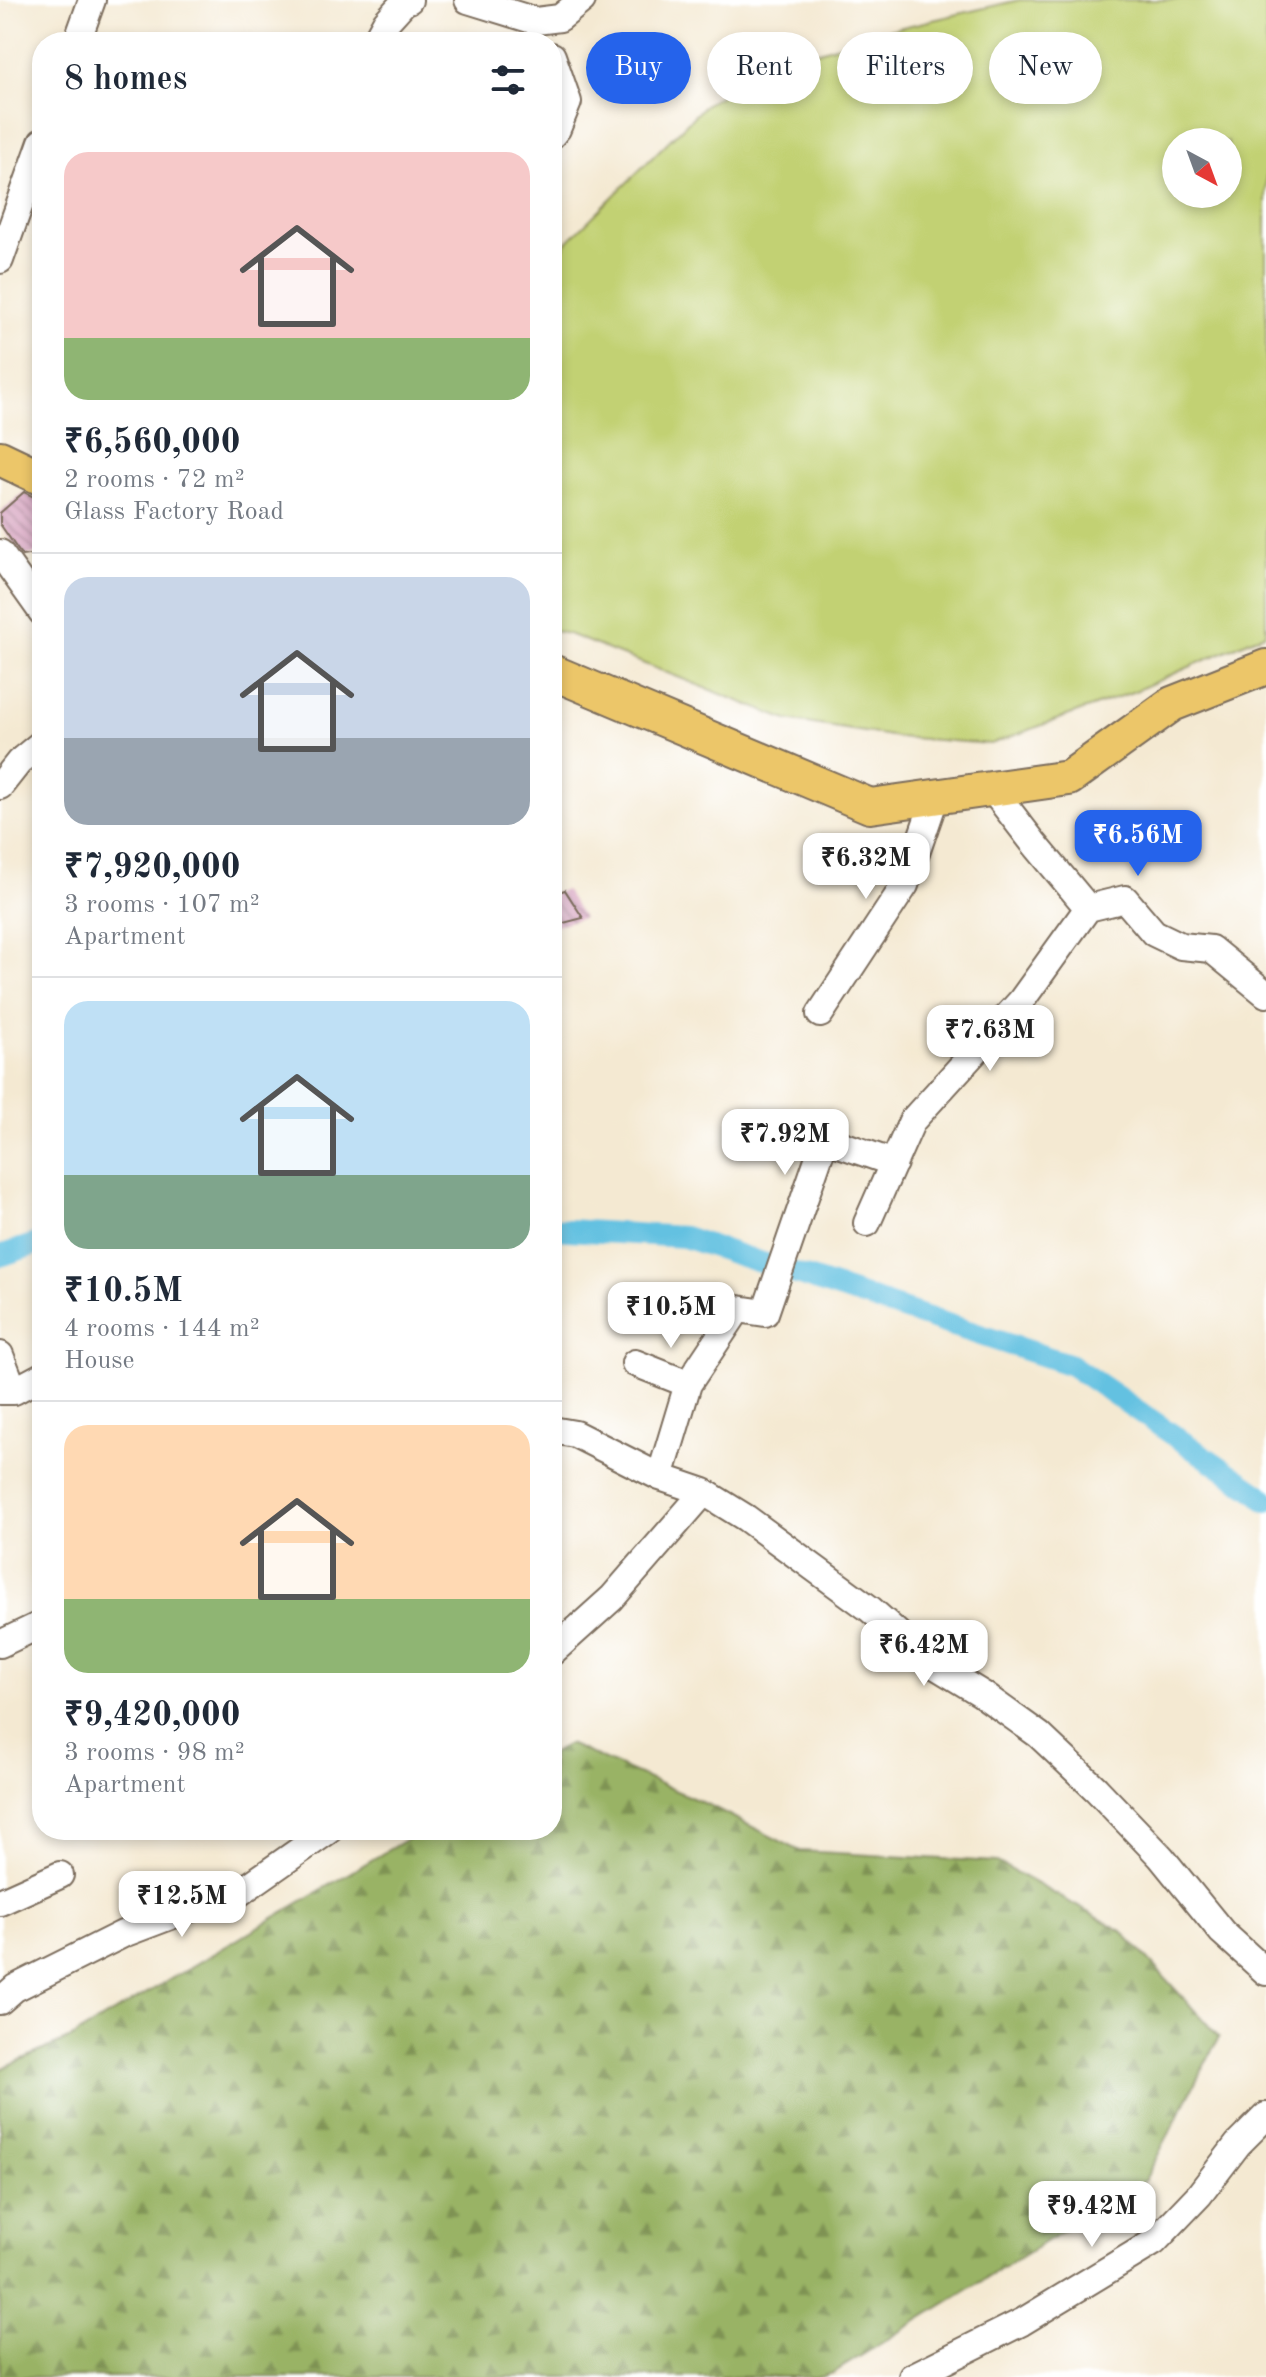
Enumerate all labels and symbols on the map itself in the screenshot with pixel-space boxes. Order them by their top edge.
north arrow [1162,128,1242,208]
pin: ₹6.56M [1073,810,1203,878]
pin: ₹6.32M [801,833,931,901]
pin: ₹7.63M [925,1005,1055,1073]
pin: ₹7.92M [720,1109,850,1177]
pin: ₹10.5M [606,1282,736,1350]
pin: ₹6.42M [859,1620,989,1688]
pin: ₹12.5M [117,1871,247,1939]
pin: ₹9.42M [1027,2181,1157,2249]

